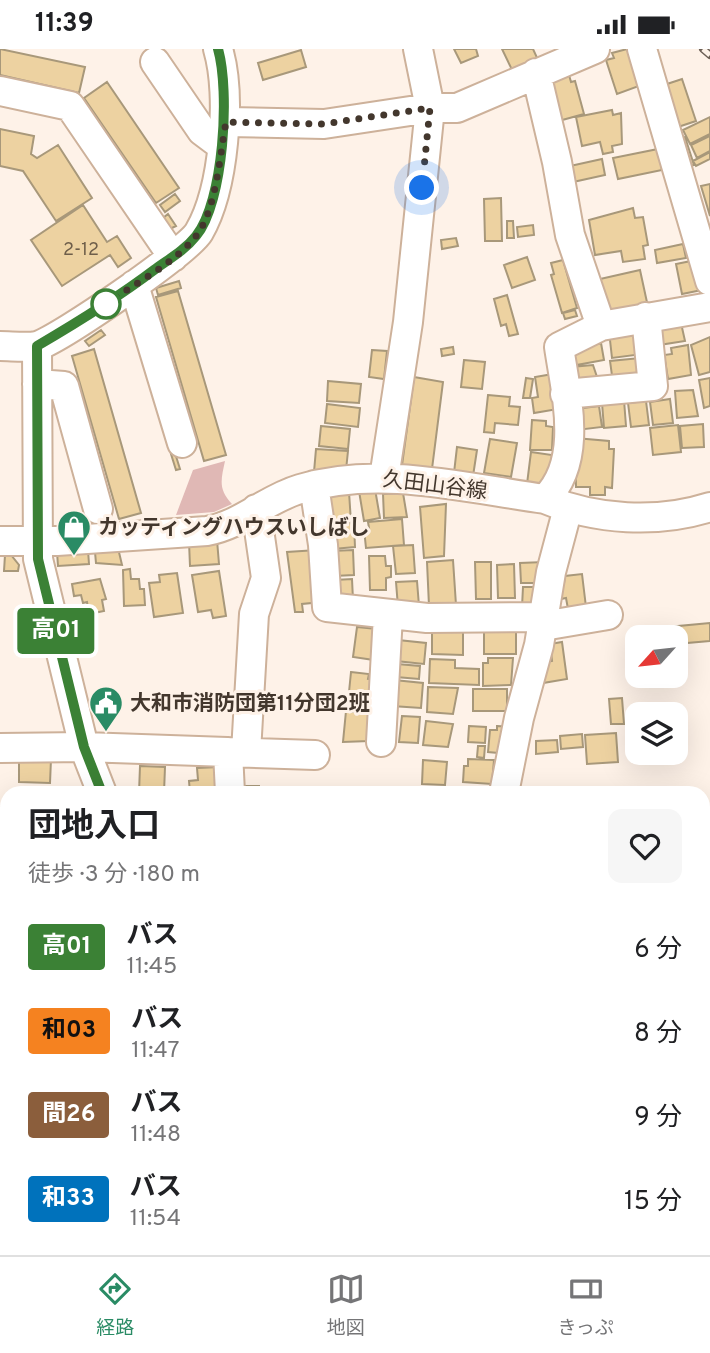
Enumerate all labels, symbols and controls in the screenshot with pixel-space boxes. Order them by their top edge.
text: 11:39 [35,8,94,41]
your location [404,170,439,205]
house number: 2-12 [63,239,99,262]
unlabelled marker [91,289,121,319]
street label: 久田山谷線 [381,467,489,506]
shop icon: カッティングハウスいしばし [55,508,93,557]
place label: カッティングハウスいしばし [98,515,370,542]
line badge: 高01 [16,608,96,654]
text: 高01 [31,616,81,646]
north arrow [625,625,688,688]
map controls [625,625,688,765]
public building icon: 大和市消防団第11分団2班 [87,684,125,733]
place label: 大和市消防団第11分団2班 [130,691,370,718]
button: layers [625,702,688,765]
text: 団地入口 [28,807,160,849]
button: heart [608,809,682,883]
text: 徒歩 · 3 分 · 180 m [28,861,200,890]
text: バス [126,920,178,953]
text: 高01 [42,932,91,962]
text: 6 分 [634,934,682,967]
text: 11:45 [126,953,177,982]
text: バス [131,1004,183,1037]
text: 和03 [42,1016,96,1046]
text: 8 分 [634,1018,682,1051]
text: 11:47 [131,1037,180,1066]
text: バス [130,1088,182,1121]
text: 間26 [42,1100,95,1130]
text: 9 分 [634,1102,682,1135]
text: 11:48 [130,1121,181,1150]
text: バス [130,1172,182,1205]
text: 和33 [42,1184,95,1214]
text: 15 分 [624,1186,682,1219]
text: 11:54 [130,1205,181,1234]
tab: 経路 [96,1270,134,1341]
tab: 地図 [327,1270,365,1341]
tab: きっぷ [557,1270,614,1341]

